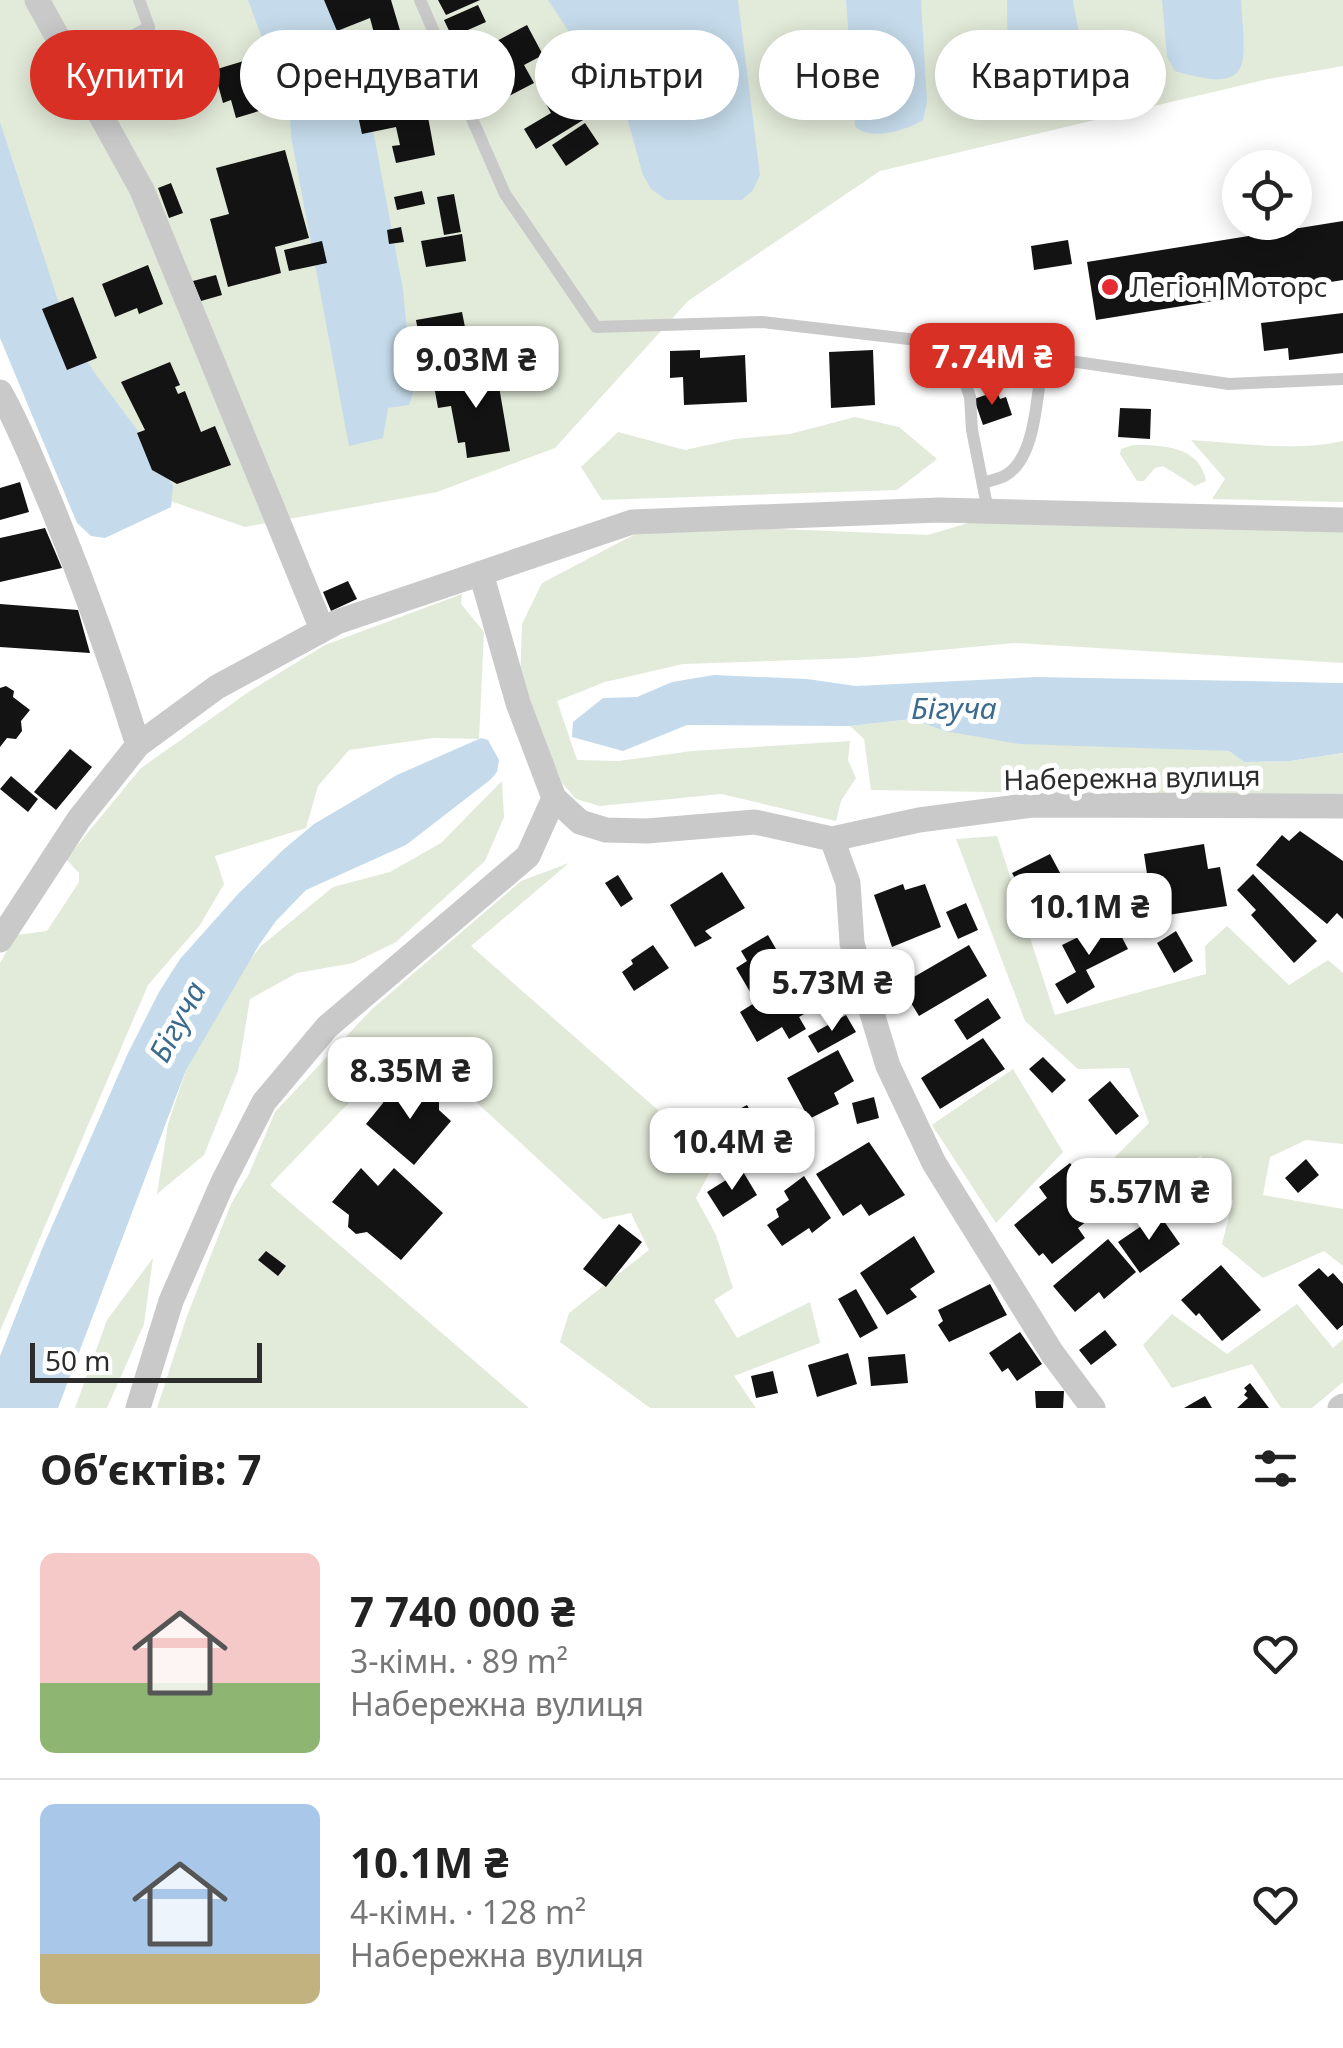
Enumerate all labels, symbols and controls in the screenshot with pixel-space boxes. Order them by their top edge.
chip: Купити [30,30,220,120]
chip: Орендувати [240,30,515,120]
chip: Фільтри [535,30,739,120]
chip: Нове [759,30,915,120]
chip: Квартира [935,30,1166,120]
map controls [1222,150,1312,240]
button: locate [1222,150,1312,240]
place label: Легіон Моторс [1130,267,1328,305]
marker: Легіон Моторс [1099,276,1121,298]
pin: 7.74M ₴ [900,323,1084,408]
pin: 9.03M ₴ [384,326,568,411]
text: 7.74M ₴ [932,334,1052,377]
text: 9.03M ₴ [416,337,536,380]
water label: Бігуча [911,687,997,728]
street label: Набережна вулиця [1003,756,1261,798]
pin: 10.1M ₴ [997,873,1181,958]
text: 10.1M ₴ [1029,884,1149,927]
pin: 5.73M ₴ [740,949,924,1034]
text: 5.73M ₴ [772,960,892,1003]
water label: Бігуча [138,974,215,1069]
pin: 8.35M ₴ [318,1037,502,1122]
text: 8.35M ₴ [350,1048,470,1091]
pin: 10.4M ₴ [640,1108,824,1193]
text: 10.4M ₴ [672,1119,792,1162]
pin: 5.57M ₴ [1057,1158,1241,1243]
text: 5.57M ₴ [1089,1169,1209,1212]
scale bar [30,1338,262,1382]
text: 50 m [45,1341,111,1379]
text: Об’єктів: 7 [40,1440,262,1497]
icon: filters [1248,1441,1303,1496]
text: 7 740 000 ₴ [350,1582,575,1639]
icon: home [120,1593,240,1713]
icon: heart [1248,1626,1303,1681]
text: 3-кімн. · 89 m² [350,1639,568,1682]
text: Набережна вулиця [350,1682,644,1725]
text: 10.1M ₴ [350,1833,508,1890]
icon: home [120,1844,240,1964]
icon: heart [1248,1877,1303,1932]
text: 4-кімн. · 128 m² [350,1890,586,1933]
text: Набережна вулиця [350,1933,644,1976]

